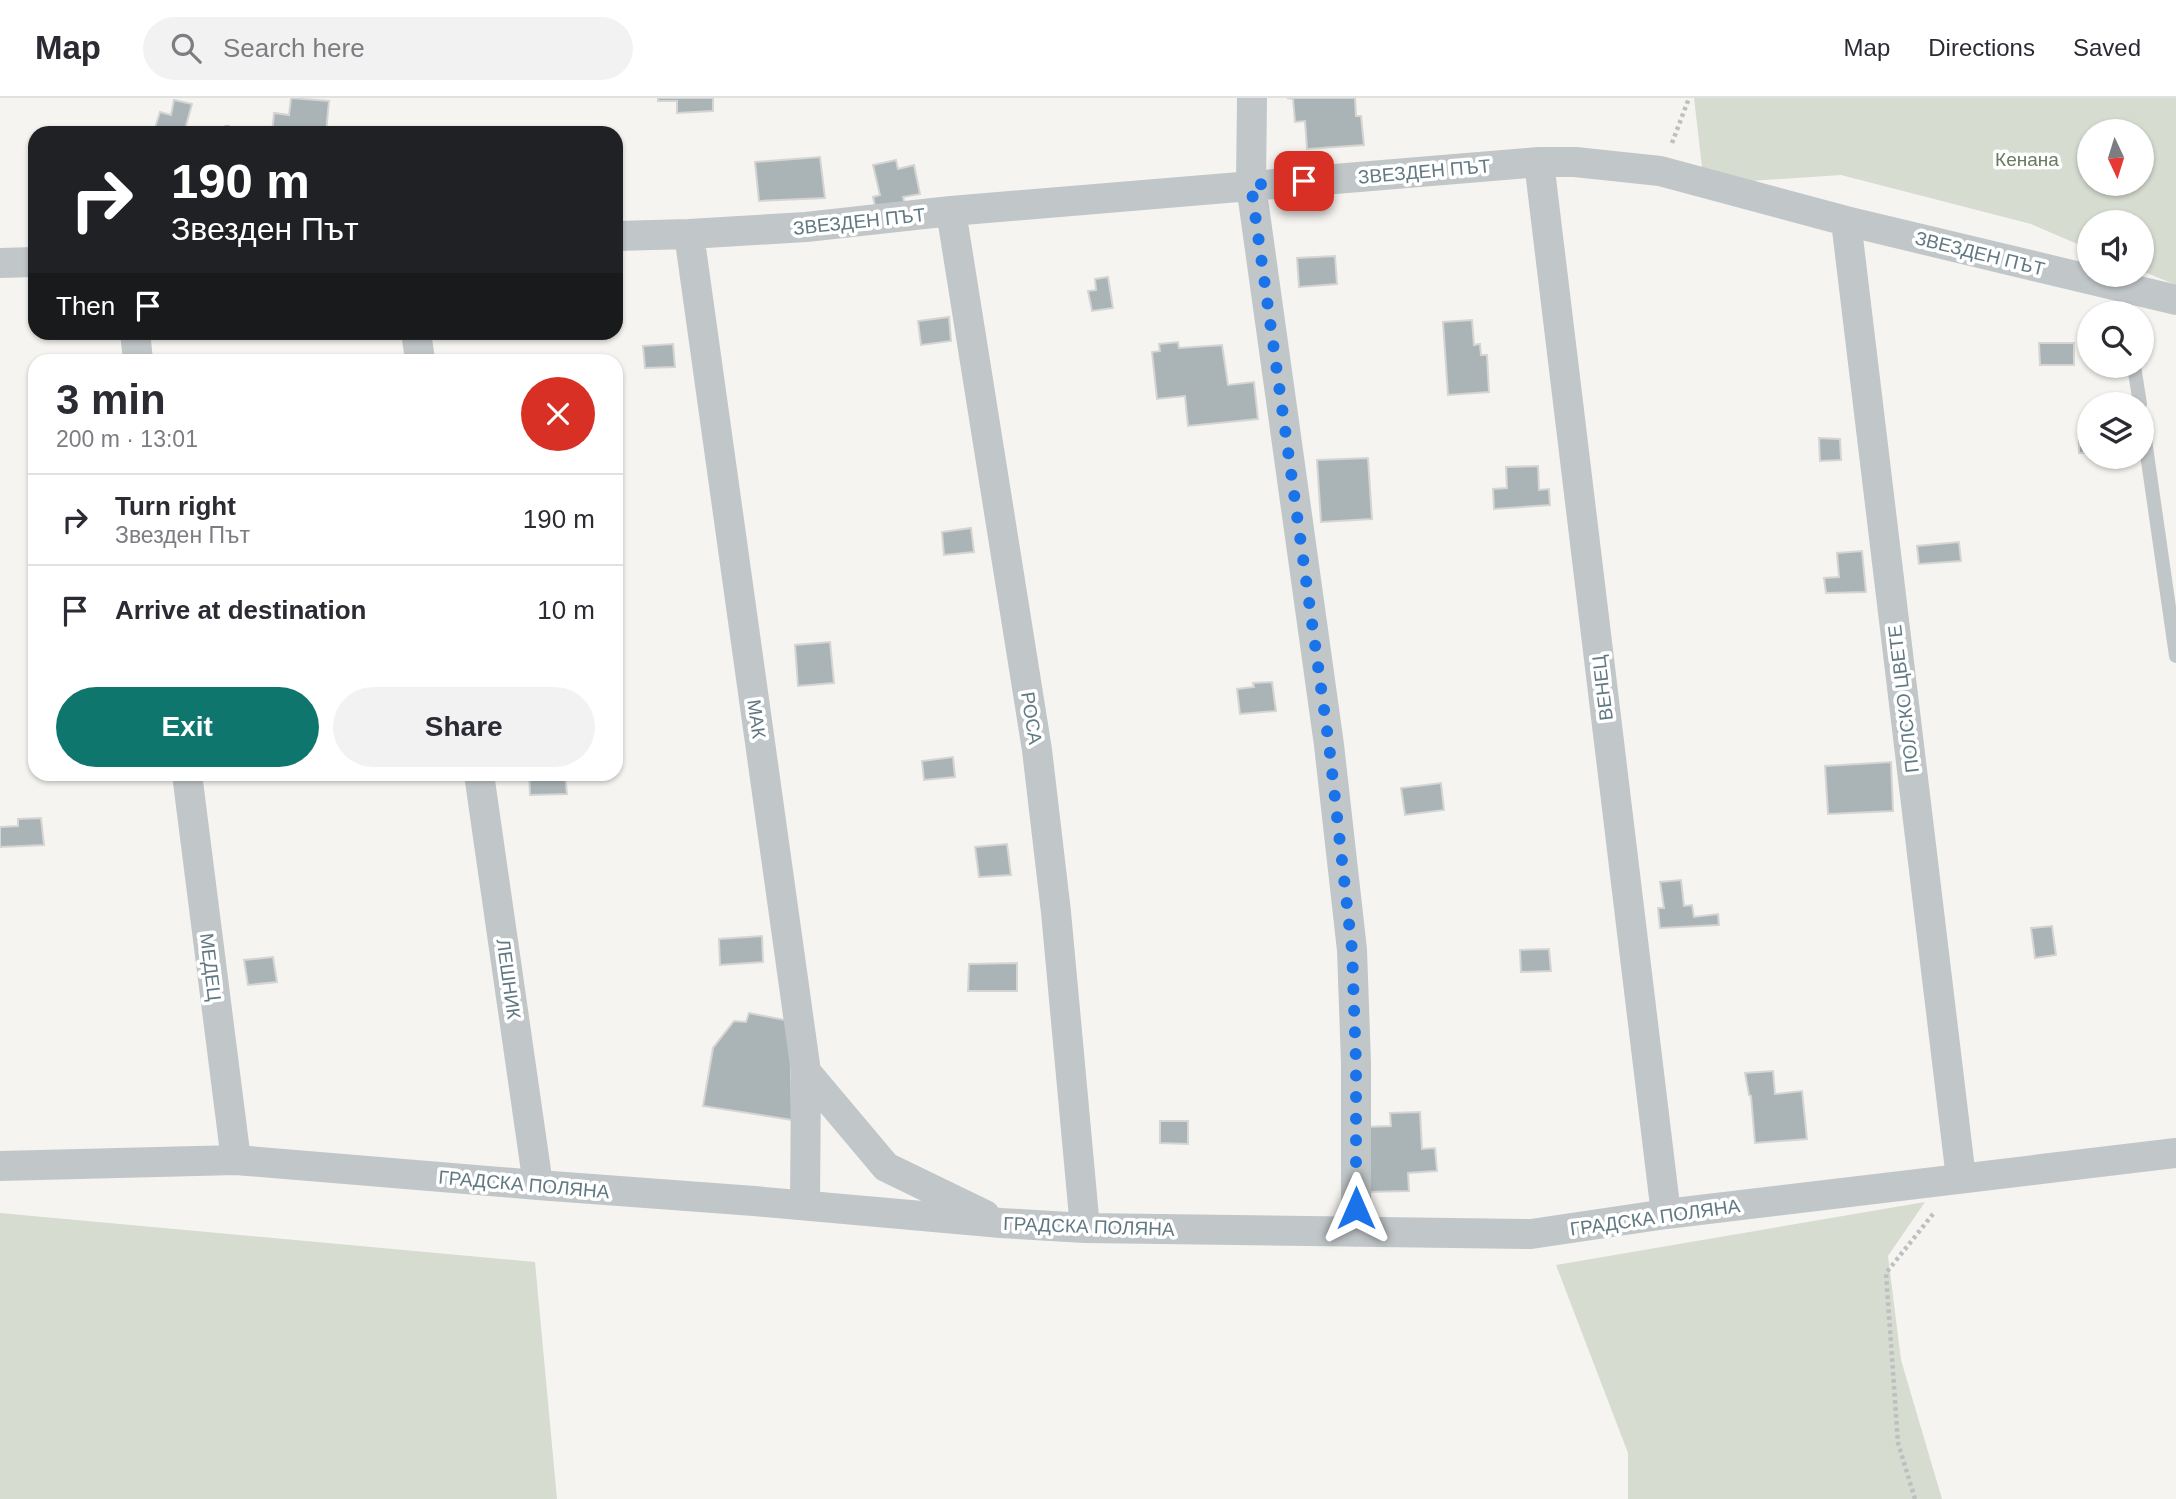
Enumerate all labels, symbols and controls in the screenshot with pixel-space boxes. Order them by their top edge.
search box [143,17,633,80]
text: Map [35,29,101,66]
icon: search [167,29,205,67]
text: Search here [223,33,365,63]
text: Map [1844,34,1890,61]
text: Directions [1928,34,2035,61]
text: Saved [2073,34,2141,61]
north arrow [2077,119,2154,196]
map controls [2077,119,2154,469]
park label: Кенана [1995,149,2059,170]
pin [1274,151,1334,211]
icon: right [56,154,147,245]
text: 190 m [171,154,310,208]
street label: ЗВЕЗДЕН ПЪТ [1357,155,1491,188]
icon: arrive [1285,162,1323,200]
street label: ЗВЕЗДЕН ПЪТ [792,204,927,239]
button: sound [2077,210,2154,287]
text: Звезден Път [171,211,359,247]
street label: ЗВЕЗДЕН ПЪТ [1913,227,2047,280]
icon: arrive [129,287,167,325]
text: Then [56,291,115,321]
button: search [2077,301,2154,378]
text: 3 min [56,376,166,423]
button: close [521,377,595,451]
button: layers [2077,392,2154,469]
text: 200 m · 13:01 [56,426,198,452]
text: Turn right [115,491,236,521]
icon: right [56,501,94,539]
text: 190 m [523,504,595,534]
text: Звезден Път [115,522,250,548]
icon: arrive [56,592,94,630]
text: Arrive at destination [115,595,366,625]
text: 10 m [537,595,595,625]
street label: ПОЛСКО ЦВЕТЕ [1884,624,1923,774]
street label: ВЕНЕЦ [1588,654,1617,722]
button: Exit [56,687,319,767]
button: Share [333,687,595,767]
street label: РОСА [1017,690,1046,746]
street label: МАК [743,698,770,740]
street label: МЕДЕЦ [196,932,225,1002]
street label: ЛЕШНИК [492,937,525,1021]
street label: ГРАДСКА ПОЛЯНА [438,1167,611,1202]
position arrow [1319,1171,1393,1245]
street label: ГРАДСКА ПОЛЯНА [1569,1195,1742,1240]
street label: ГРАДСКА ПОЛЯНА [1003,1213,1175,1240]

